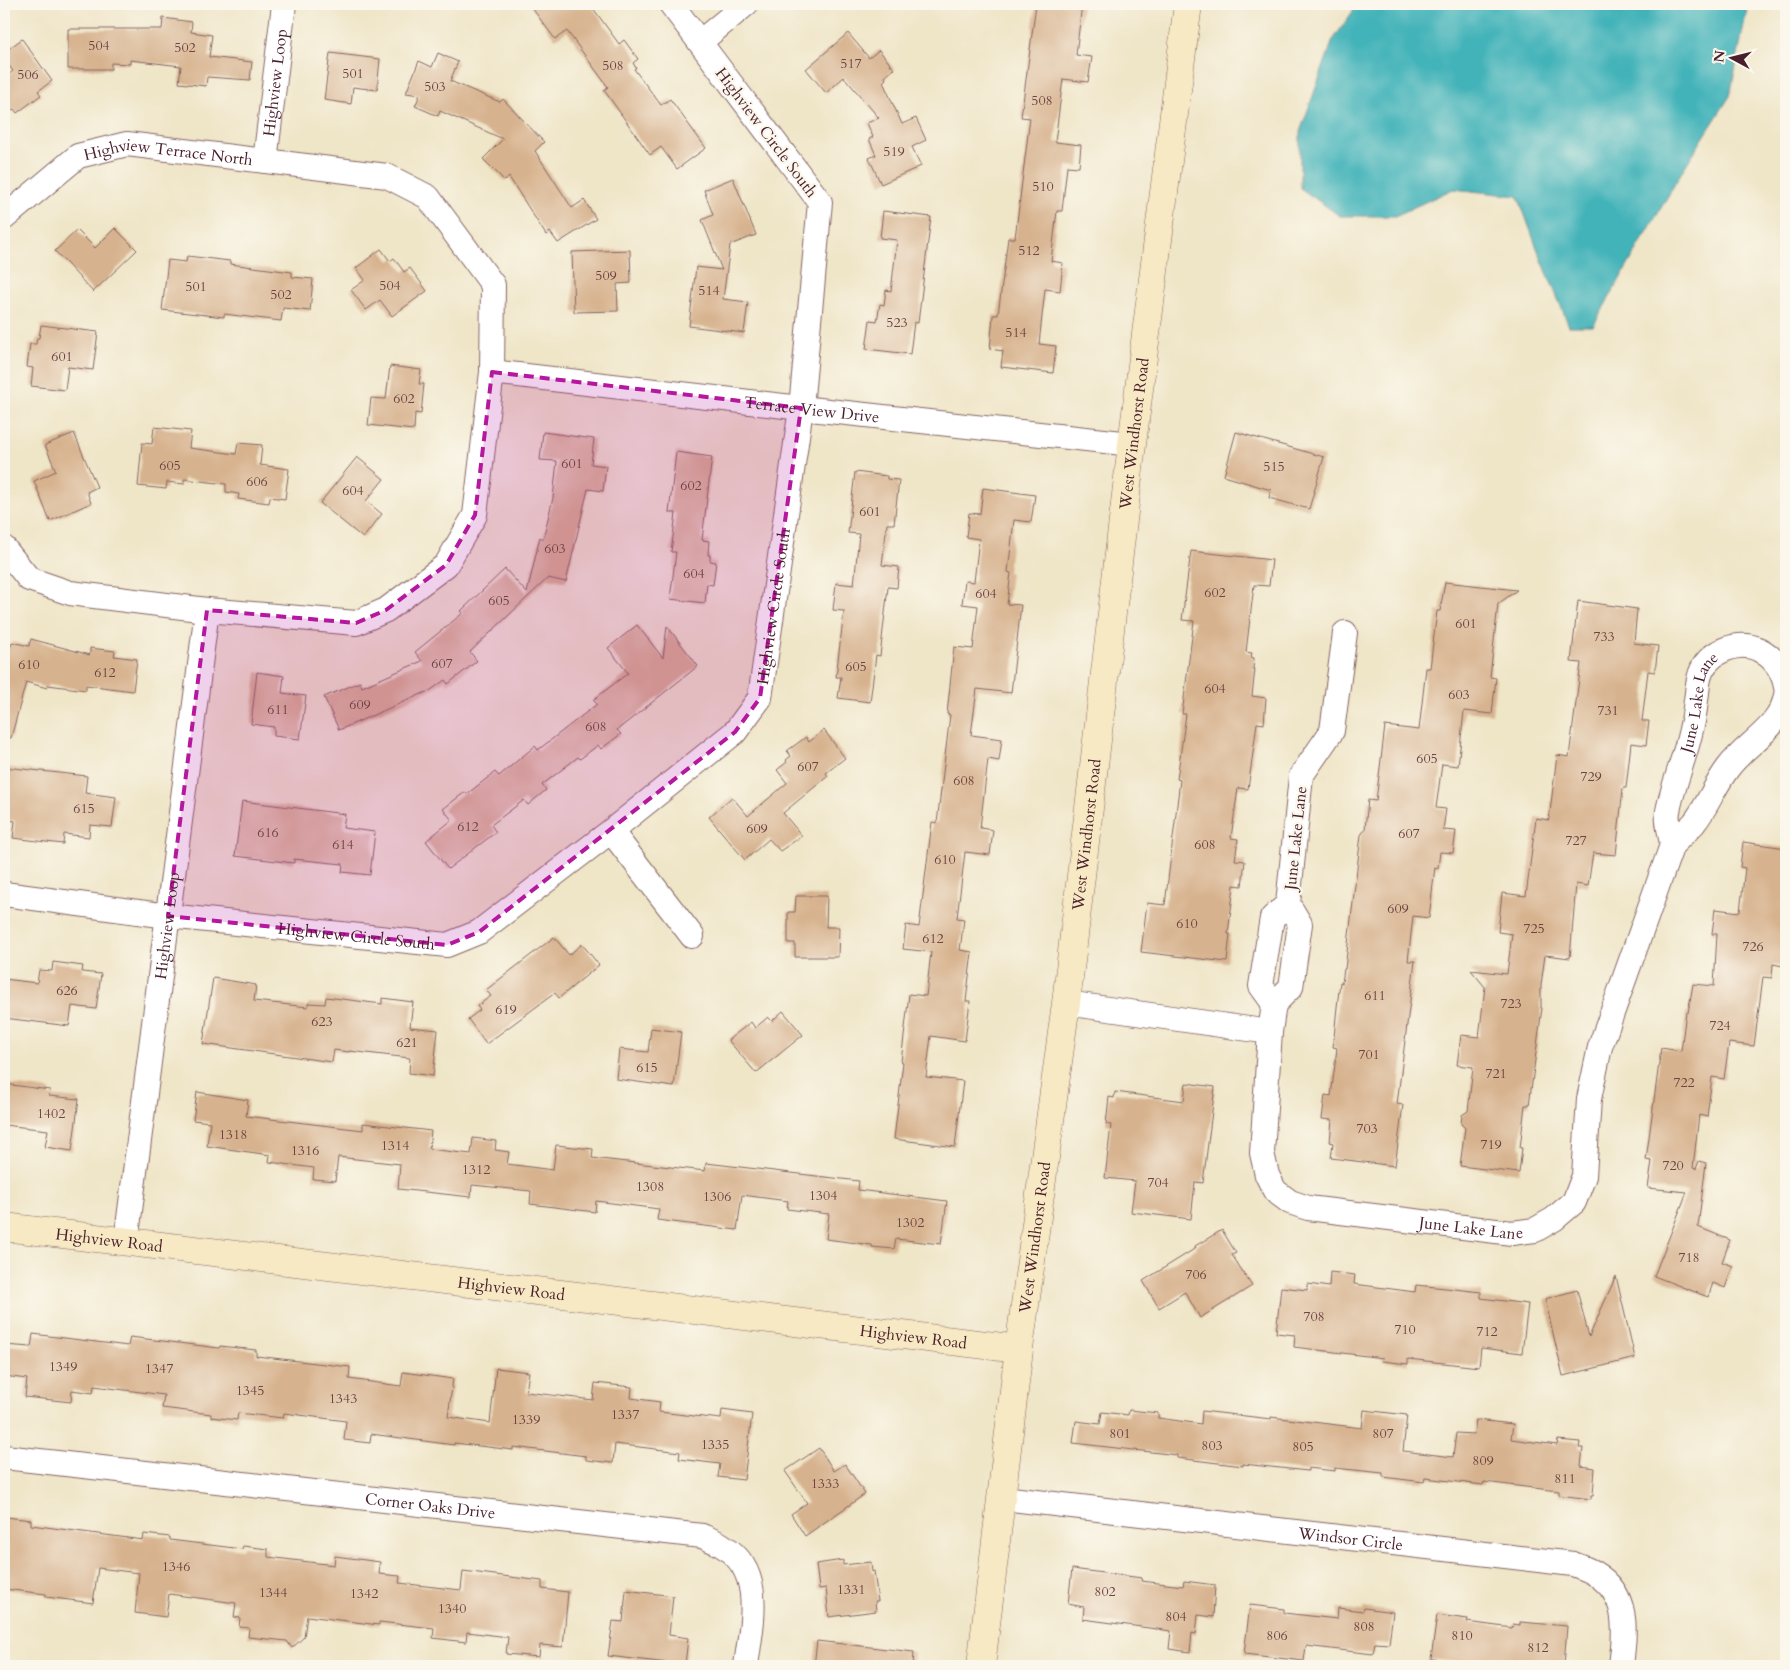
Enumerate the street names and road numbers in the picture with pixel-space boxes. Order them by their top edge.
street label: Highview Loop [258,28,293,138]
street label: Highview Circle South [710,63,822,202]
street label: Highview Terrace North [81,134,254,171]
street label: West Windhorst Road [1114,356,1155,512]
street label: Terrace View Drive [743,391,880,428]
street label: Highview Circle South [752,527,796,686]
street label: June Lake Lane [1675,647,1723,757]
street label: West Windhorst Road [1067,757,1107,913]
street label: June Lake Lane [1279,785,1312,893]
street label: Highview Loop [150,871,185,981]
street label: Highview Circle South [277,918,436,956]
street label: West Windhorst Road [1014,1160,1056,1316]
street label: June Lake Lane [1416,1211,1524,1245]
street label: Highview Road [54,1223,164,1258]
street label: Highview Road [456,1272,567,1306]
street label: Highview Road [859,1320,969,1355]
street label: Corner Oaks Drive [364,1488,496,1525]
street label: Windsor Circle [1296,1522,1404,1556]

